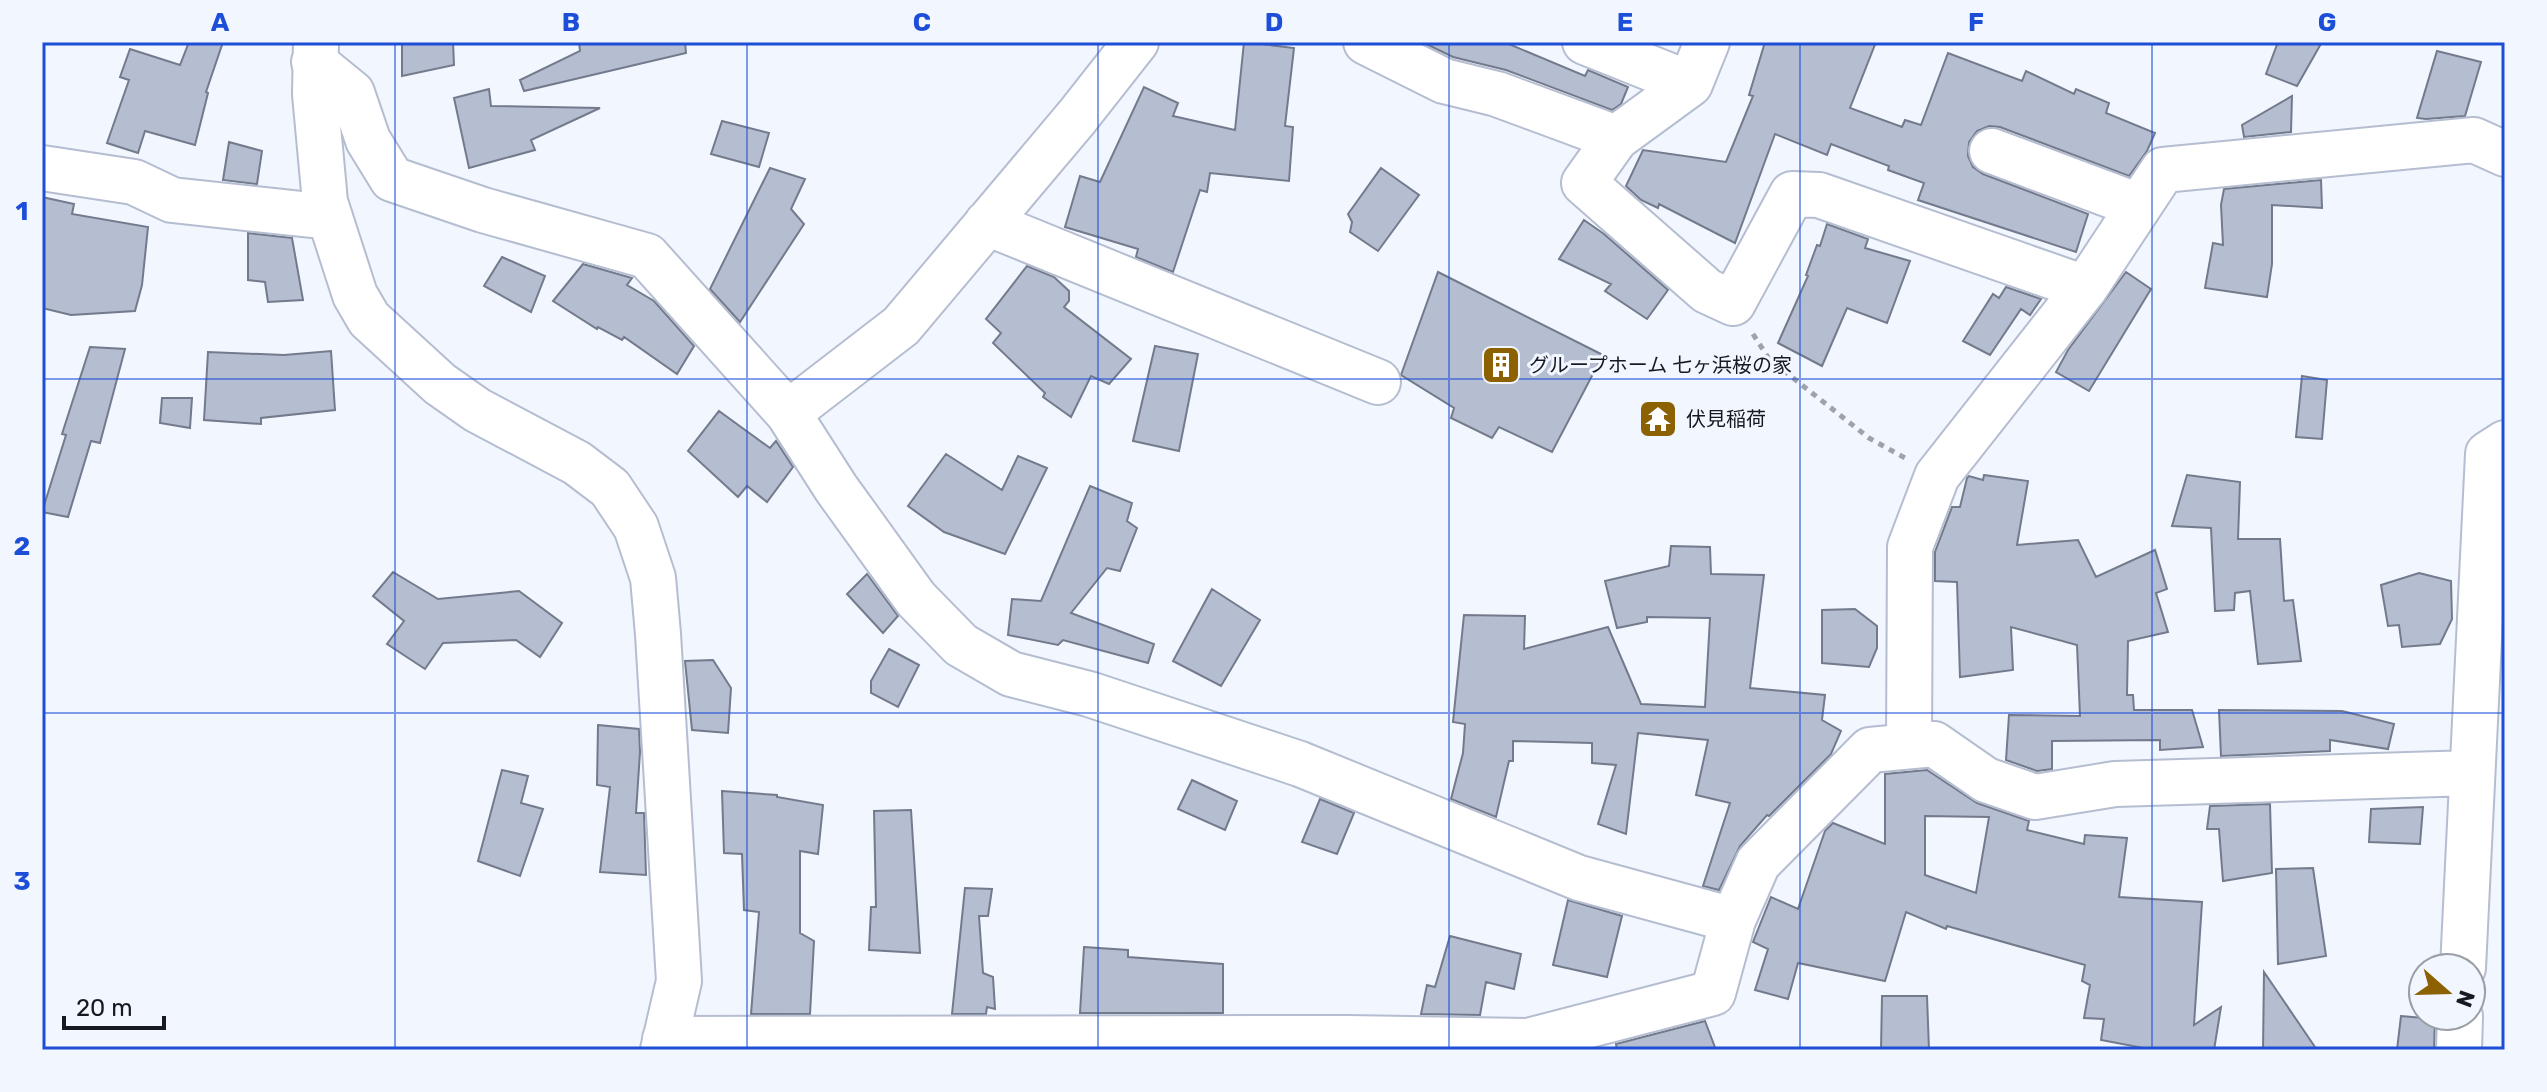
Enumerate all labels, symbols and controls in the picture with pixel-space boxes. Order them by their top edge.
text: A [211,7,230,38]
text: B [562,7,580,38]
text: C [913,7,931,38]
text: D [1265,7,1283,38]
text: E [1617,7,1633,38]
text: F [1968,7,1984,38]
text: G [2318,7,2336,38]
text: 1 [16,196,28,227]
building icon: グループホーム 七ヶ浜桜の家 [1480,344,1522,386]
place label: グループホーム 七ヶ浜桜の家 [1529,353,1792,377]
temple icon: 伏見稲荷 [1637,398,1679,440]
place label: 伏見稲荷 [1686,407,1766,431]
text: 2 [14,531,30,562]
text: 3 [13,866,31,897]
north arrow [2407,952,2487,1032]
scale bar [64,980,164,1030]
text: N [2450,987,2481,1011]
text: 20 m [76,994,133,1022]

